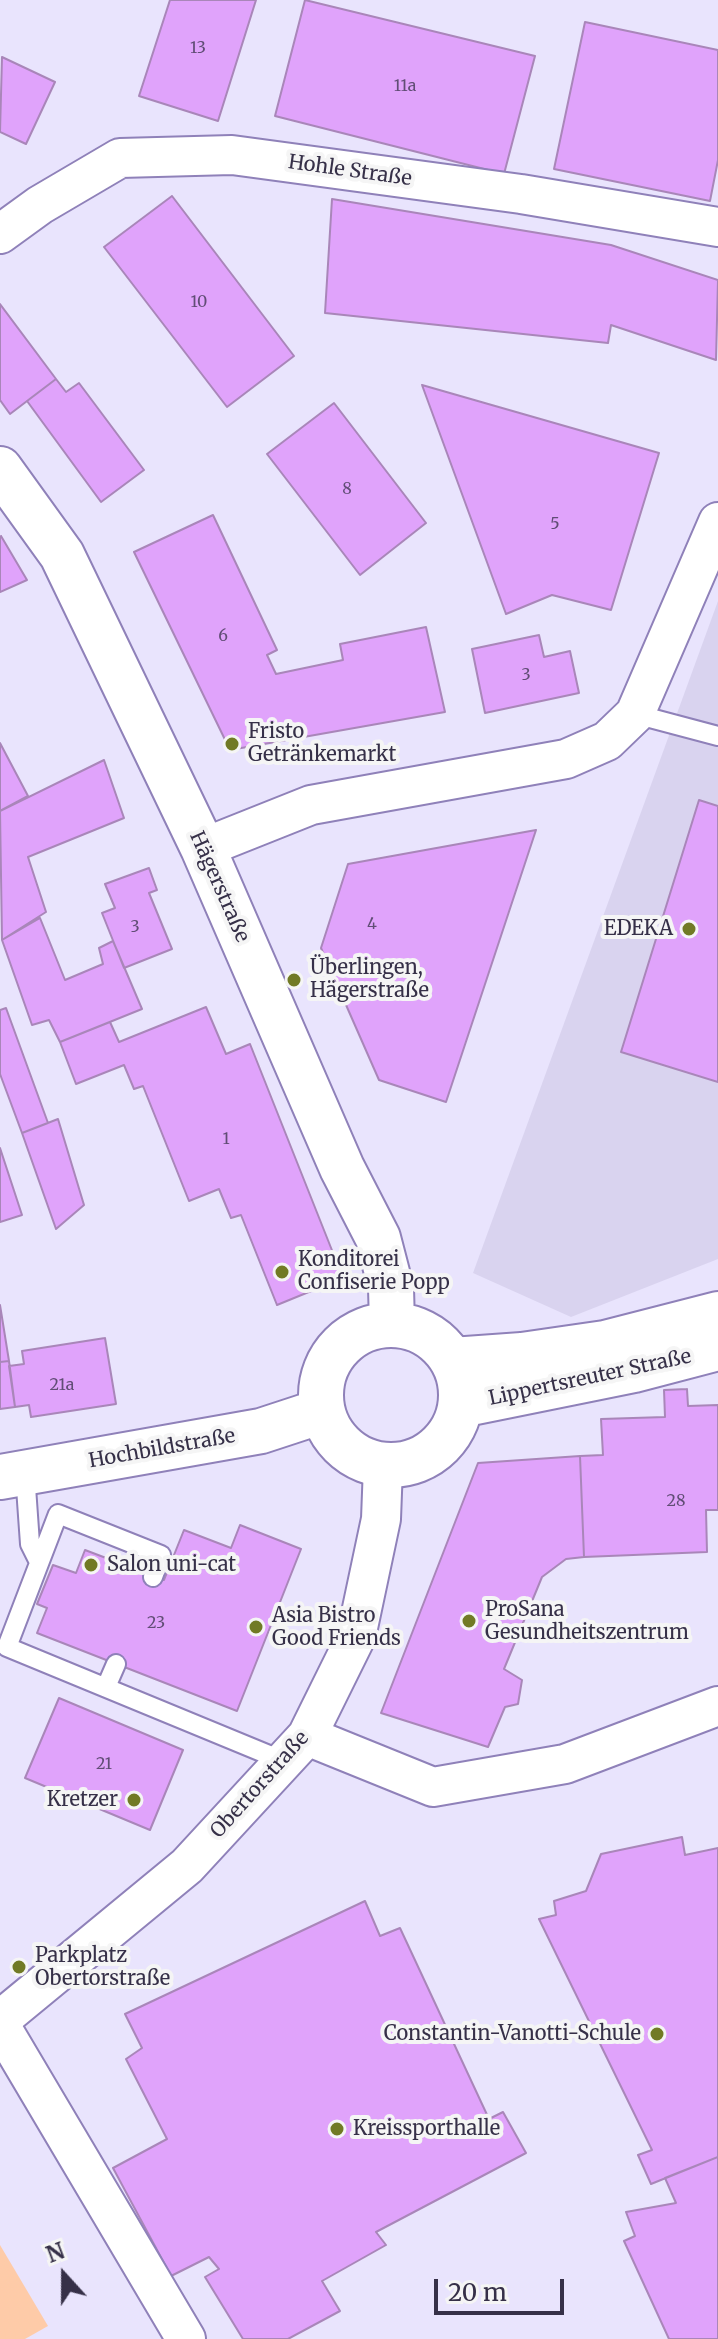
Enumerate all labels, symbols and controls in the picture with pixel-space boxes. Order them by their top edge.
house number: 13 [190,38,206,58]
house number: 11a [394,76,416,96]
street label: Hohle Straße [287,150,413,192]
house number: 10 [191,292,207,312]
house number: 8 [342,479,352,499]
house number: 5 [550,514,560,534]
house number: 6 [218,626,228,646]
house number: 3 [521,665,531,685]
place label: Fristo Getränkemarkt [248,720,396,767]
marker: Fristo Getränkemarkt [223,735,241,753]
street label: Hägerstraße [184,828,254,946]
house number: 4 [367,914,377,934]
house number: 3 [130,917,140,937]
place label: EDEKA [604,917,673,941]
marker: EDEKA [680,920,698,938]
place label: Überlingen, Hägerstraße [310,956,429,1003]
marker: Überlingen, Hägerstraße [285,971,303,989]
house number: 1 [222,1129,230,1149]
place label: Konditorei Confiserie Popp [298,1248,450,1295]
marker: Konditorei Confiserie Popp [273,1263,291,1281]
street label: Lippertsreuter Straße [487,1345,693,1411]
house number: 21a [50,1375,74,1395]
street label: Hochbildstraße [87,1424,237,1474]
house number: 28 [667,1491,685,1511]
place label: Salon uni-cat [107,1553,236,1577]
marker: Salon uni-cat [82,1556,100,1574]
place label: ProSana Gesundheitszentrum [485,1598,689,1645]
place label: Asia Bistro Good Friends [272,1604,401,1651]
marker: ProSana Gesundheitszentrum [460,1612,478,1630]
house number: 23 [147,1613,165,1633]
marker: Asia Bistro Good Friends [247,1618,265,1636]
street label: Obertorstraße [206,1727,314,1843]
house number: 21 [96,1754,112,1774]
place label: Kretzer [47,1788,118,1812]
marker: Kretzer [125,1791,143,1809]
place label: Parkplatz Obertorstraße [35,1944,170,1991]
marker: Parkplatz Obertorstraße [10,1958,28,1976]
place label: Constantin-Vanotti-Schule [384,2022,641,2046]
marker: Constantin-Vanotti-Schule [648,2025,666,2043]
place label: Kreissporthalle [353,2117,500,2141]
marker: Kreissporthalle [328,2120,346,2138]
north arrow [24,2235,104,2315]
text: N [42,2236,69,2269]
scale bar [438,2263,568,2313]
text: 20 m [448,2277,507,2308]

